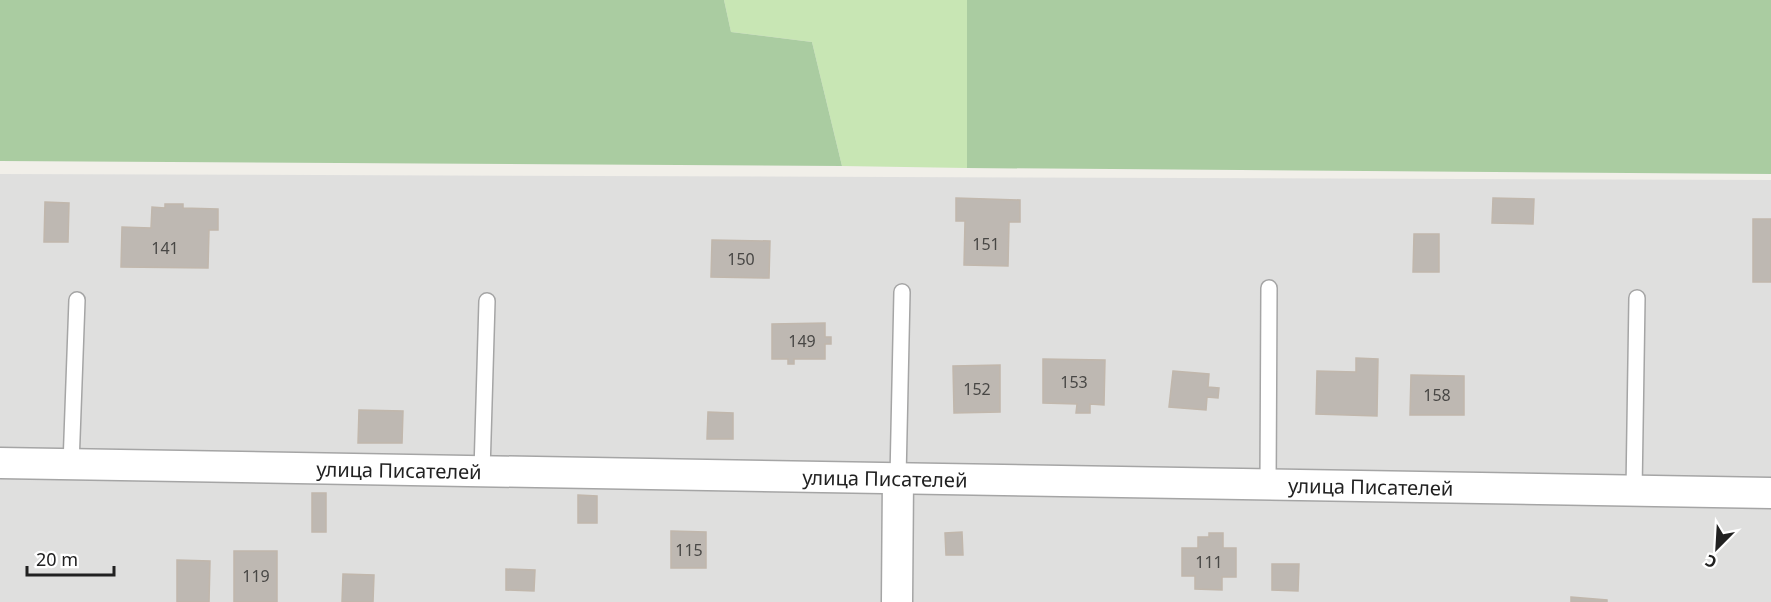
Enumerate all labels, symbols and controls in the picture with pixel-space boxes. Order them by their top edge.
house number: 151 [972,233,1000,255]
house number: 141 [151,237,179,259]
house number: 150 [727,248,755,270]
house number: 149 [788,330,816,352]
house number: 153 [1060,371,1088,393]
house number: 152 [963,378,991,400]
house number: 158 [1423,384,1451,406]
street label: улица Писателей [316,455,482,485]
street label: улица Писателей [802,463,968,493]
street label: улица Писателей [1288,471,1454,501]
north arrow [1687,518,1747,578]
scale bar [27,539,114,577]
house number: 115 [675,539,703,561]
text: 20 m [36,547,78,571]
text: С [1702,550,1720,574]
house number: 111 [1195,551,1223,573]
house number: 119 [242,565,270,587]

